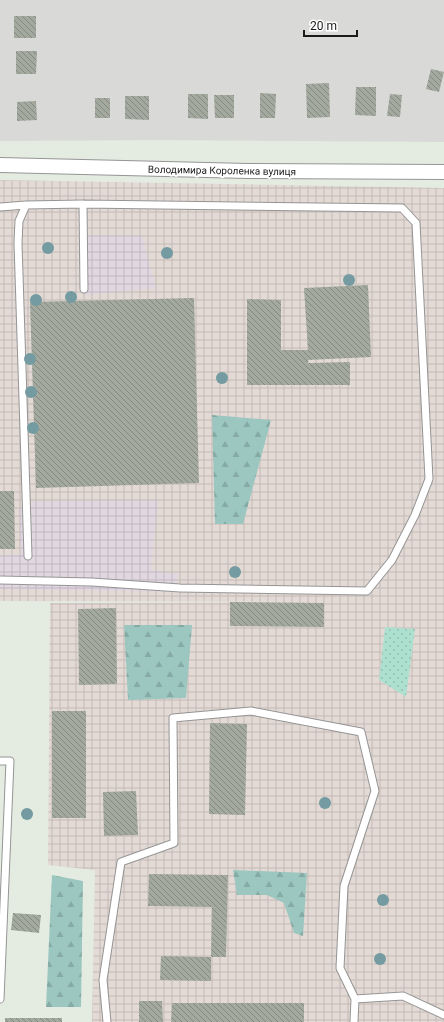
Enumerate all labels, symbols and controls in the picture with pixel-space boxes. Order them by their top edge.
scale bar [304,12,357,38]
text: 20 m [310,19,337,33]
street label: Володимира Короленка вулиця [148,164,296,177]

